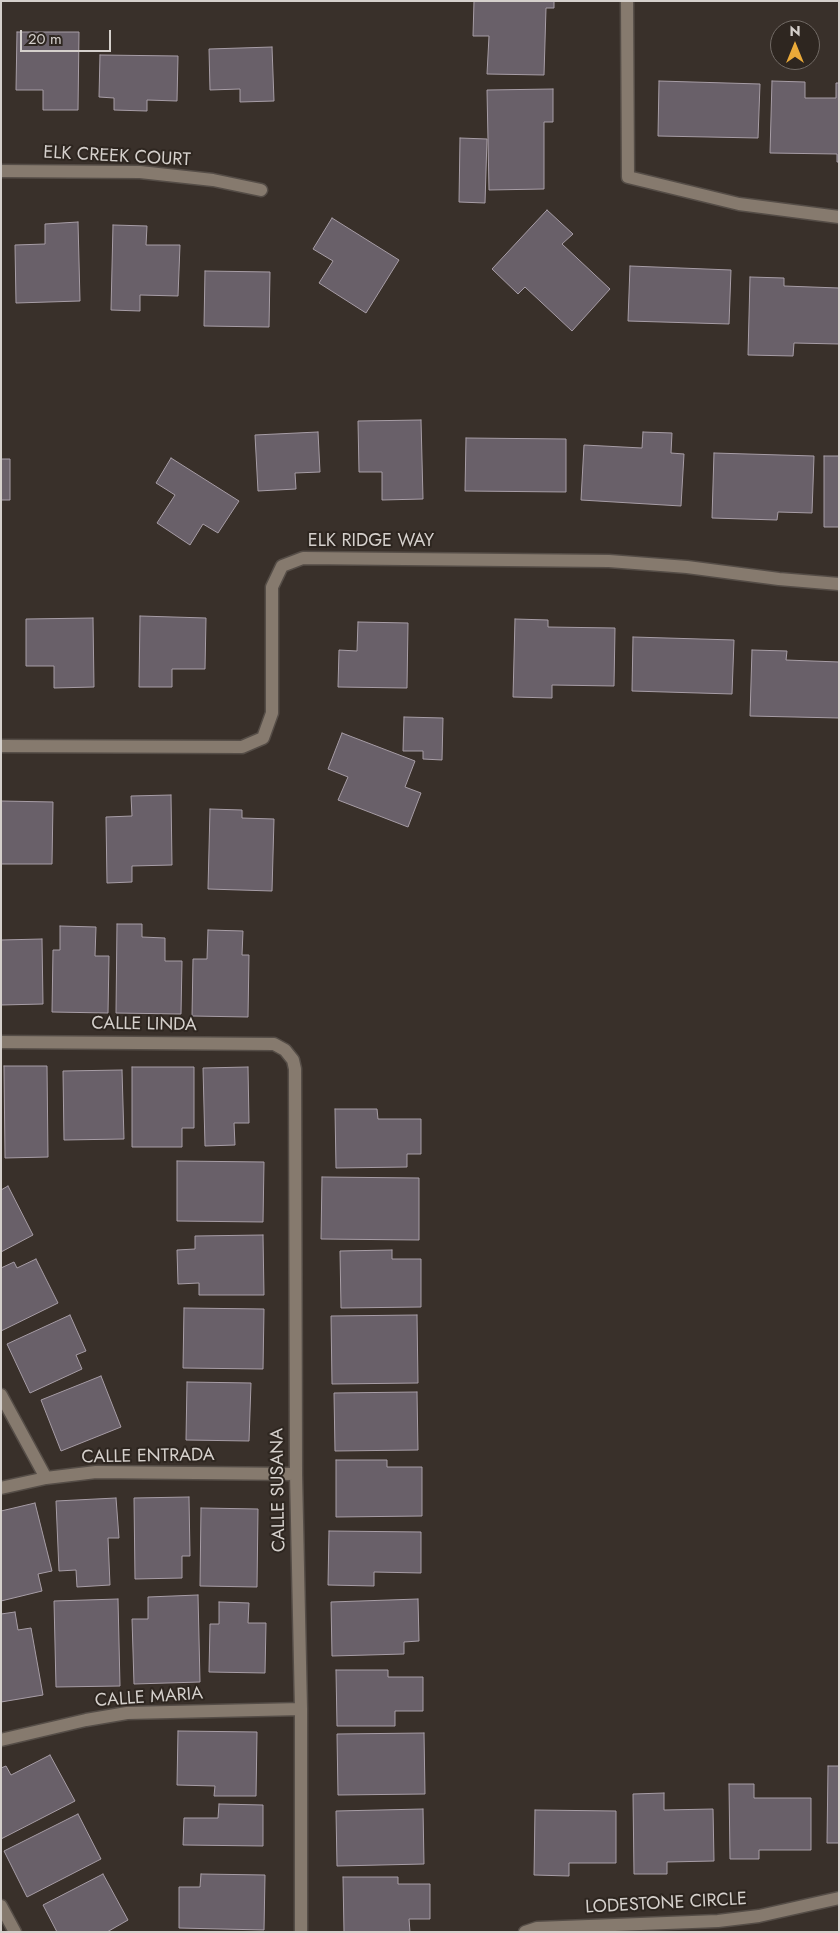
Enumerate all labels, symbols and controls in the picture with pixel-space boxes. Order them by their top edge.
scale bar [22,20,114,52]
north arrow [770,20,820,70]
text: N [789,21,801,41]
text: 20 m [28,28,62,50]
street label: ELK CREEK COURT [43,142,191,172]
street label: ELK RIDGE WAY [308,531,434,553]
street label: CALLE LINDA [91,1013,197,1037]
street label: CALLE SUSANA [267,1428,291,1552]
street label: CALLE ENTRADA [81,1445,215,1469]
street label: CALLE MARIA [94,1683,204,1713]
street label: LODESTONE CIRCLE [585,1889,747,1919]

